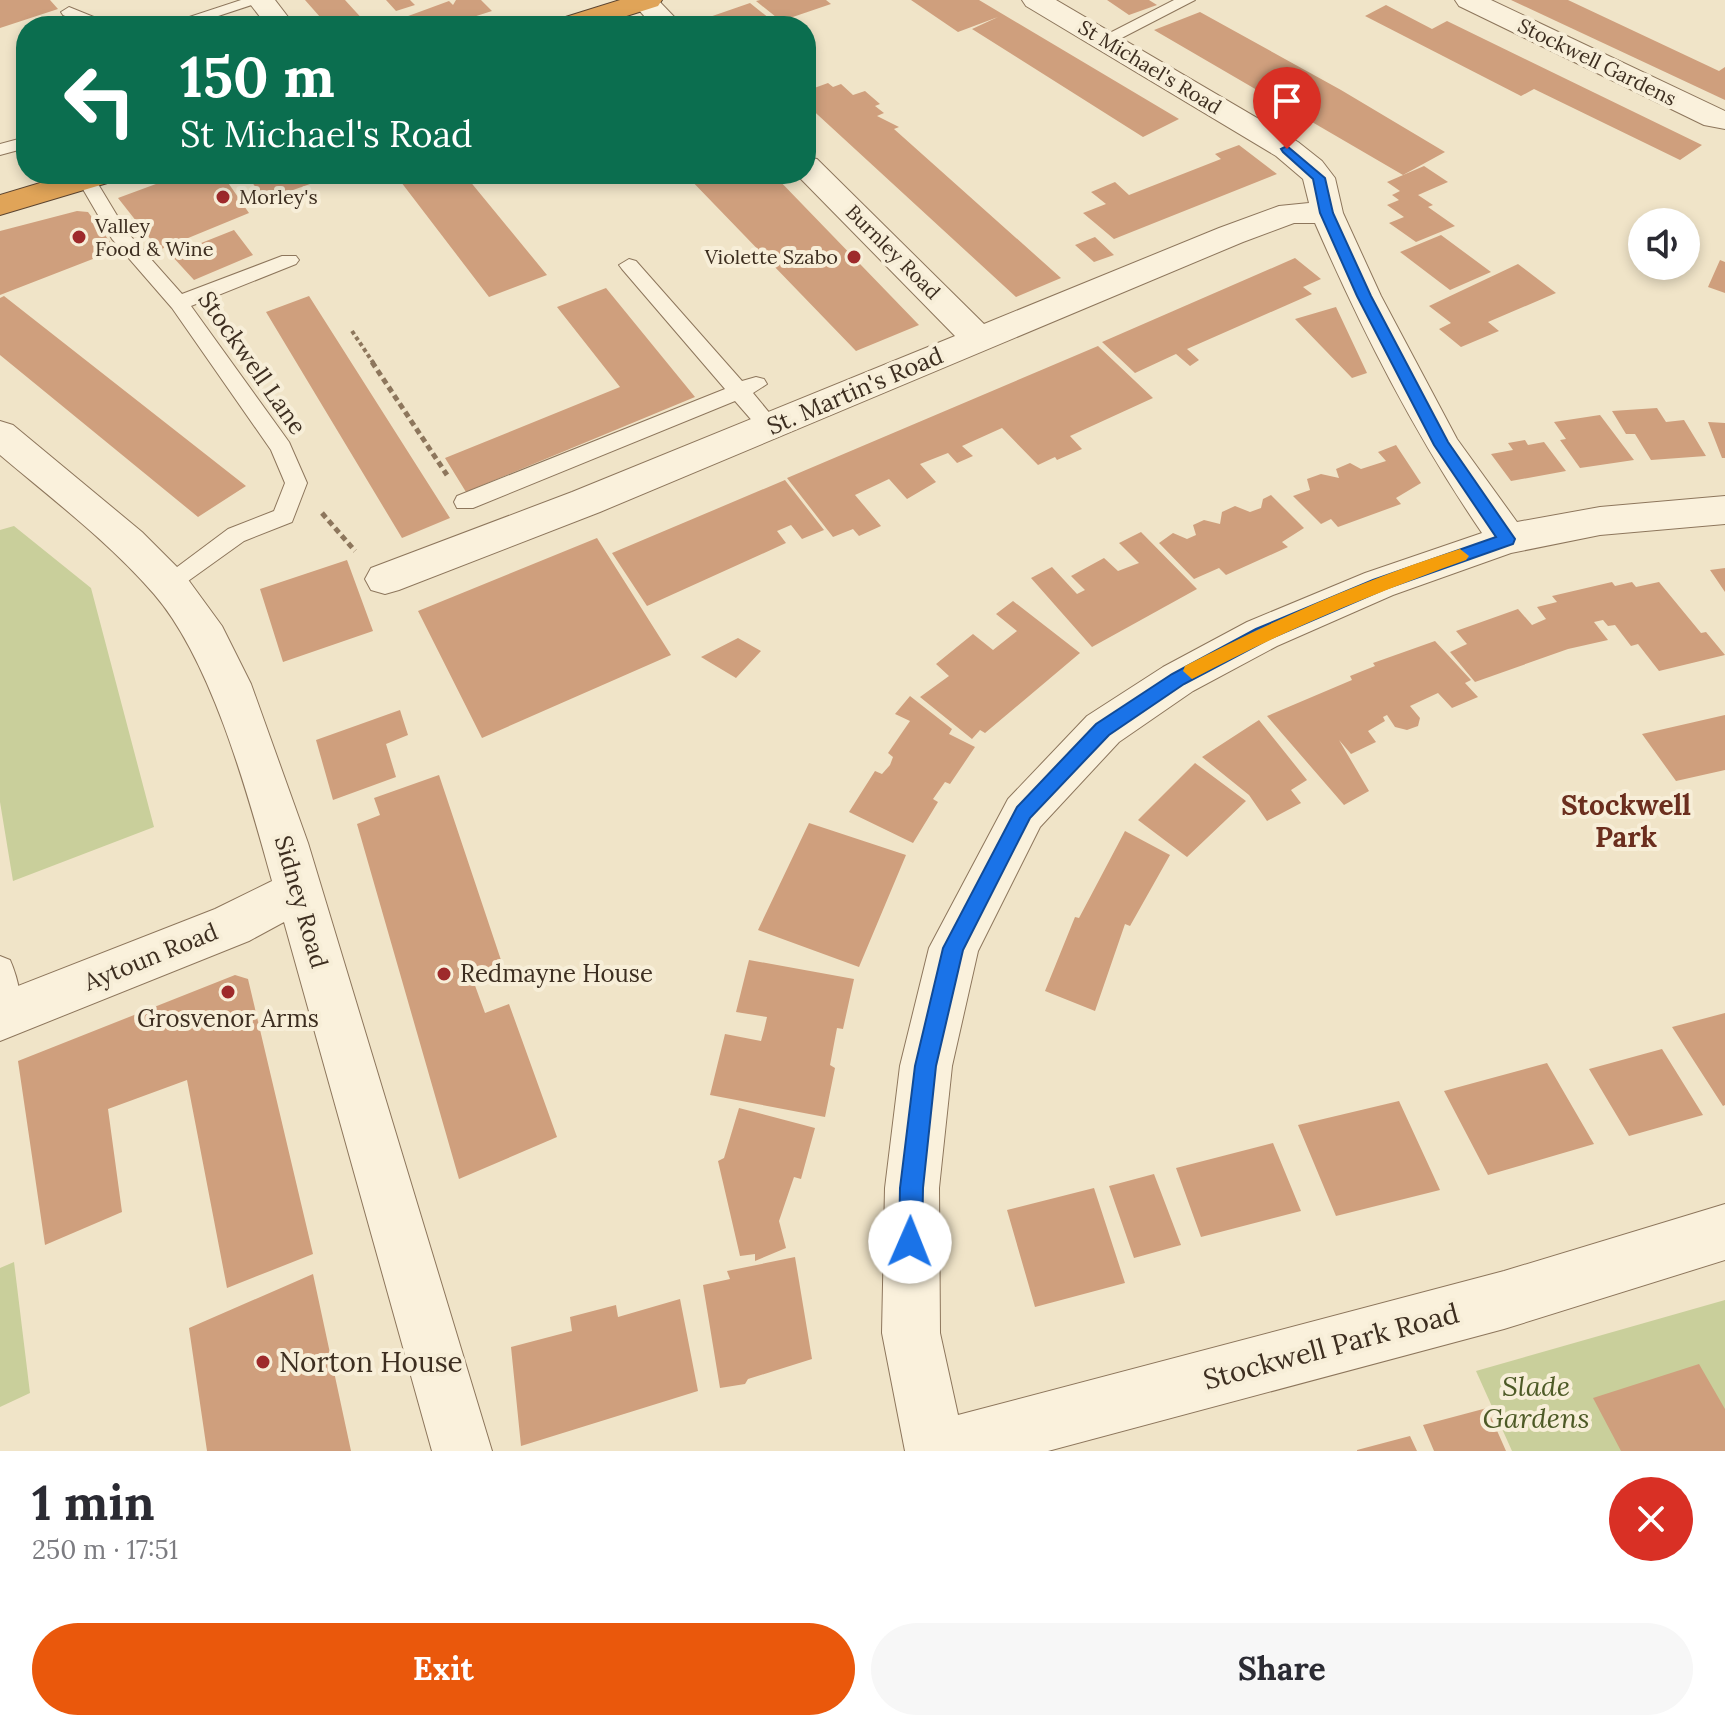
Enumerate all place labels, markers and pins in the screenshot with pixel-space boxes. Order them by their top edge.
pin [1253,67,1321,149]
place label: Morley's [239,184,318,209]
marker: Morley's [214,188,232,206]
place label: Valley Food & Wine [94,213,214,261]
marker: Valley Food & Wine [70,228,88,246]
place label: Violette Szabo [704,244,838,269]
marker: Violette Szabo [845,248,863,266]
place label: Redmayne House [460,958,653,989]
marker: Redmayne House [435,965,453,983]
marker: Grosvenor Arms [219,983,237,1001]
place label: Grosvenor Arms [137,1003,319,1034]
place label: Norton House [279,1344,463,1380]
marker: Norton House [254,1353,272,1371]

